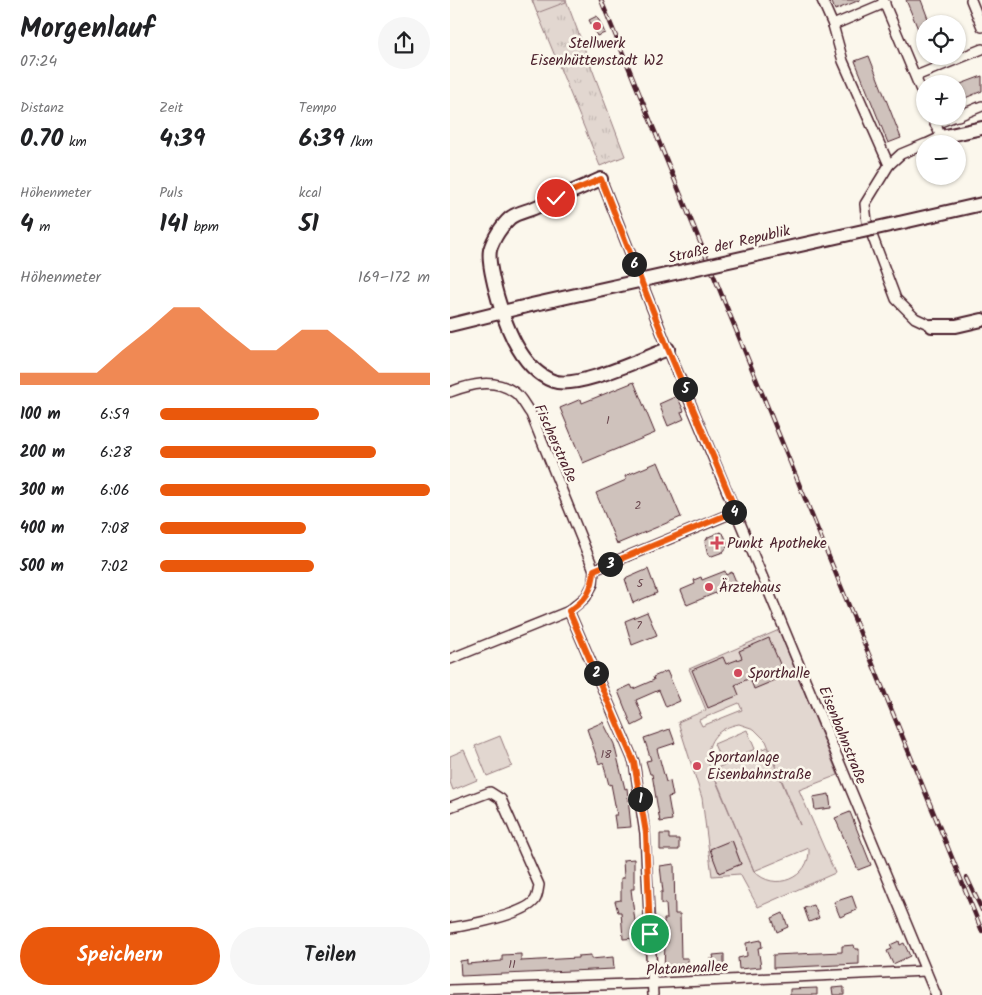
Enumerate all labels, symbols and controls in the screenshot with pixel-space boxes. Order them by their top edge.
text: Morgenlauf [20,7,154,52]
map controls [916,15,966,185]
button: locate [916,15,966,65]
button: share [378,17,430,69]
marker: Stellwerk Eisenhüttenstadt W2 [591,20,603,32]
place label: Stellwerk Eisenhüttenstadt W2 [530,32,664,73]
text: 07:24 [20,49,57,74]
button: + [916,75,966,125]
text: Distanz [20,97,64,119]
text: Zeit [159,97,183,119]
text: Tempo [299,97,337,119]
text: 0.70 [20,119,63,159]
text: 4:39 [159,119,205,159]
text: 6:39 [299,119,345,159]
text: km [63,131,87,153]
text: /km [345,131,373,153]
button: − [916,135,966,185]
pin [535,177,577,219]
text: Höhenmeter [20,182,91,204]
text: Puls [159,182,183,204]
text: kcal [299,182,321,204]
icon: check [542,184,570,212]
text: 4 [20,204,34,244]
text: 141 [159,204,188,244]
text: 51 [299,204,319,244]
text: m [34,216,50,238]
text: bpm [188,216,219,238]
street label: Straße der Republik [666,219,794,271]
pin: 6 [622,252,646,276]
text: 6 [631,253,638,275]
text: Höhenmeter [20,265,101,290]
text: 169–172 m [358,265,430,290]
pin: 5 [672,376,698,402]
text: 5 [682,378,689,400]
street label: Fischerstraße [527,400,583,487]
text: 100 m [20,402,61,427]
text: 6:59 [100,402,129,427]
house number: 1 [606,411,610,430]
text: 200 m [20,440,65,465]
text: 6:28 [100,440,132,465]
text: 300 m [20,478,64,503]
text: 6:06 [100,478,130,503]
house number: 2 [635,496,642,515]
pin: 4 [722,500,746,524]
text: 4 [731,501,738,523]
text: 400 m [20,516,64,541]
text: 7:08 [100,516,129,541]
place label: Punkt Apotheke [727,532,827,556]
marker: Punkt Apotheke [711,537,723,549]
pin: 3 [598,552,622,576]
text: 3 [607,553,614,575]
text: 500 m [20,554,64,579]
text: 7:02 [100,554,129,579]
house number: 5 [637,574,645,593]
place label: Ärztehaus [719,576,782,600]
marker: Ärztehaus [703,581,715,593]
house number: 7 [636,616,642,635]
pin: 2 [584,660,608,686]
text: 2 [592,662,601,684]
place label: Sporthalle [748,662,810,686]
marker: Sporthalle [732,667,744,679]
street label: Eisenbahnstraße [811,683,873,788]
house number: 18 [601,745,612,764]
place label: Sportanlage Eisenbahnstraße [707,746,811,787]
marker: Sportanlage Eisenbahnstraße [691,760,703,772]
pin: 1 [628,786,652,812]
text: 1 [638,788,643,810]
pin [629,913,671,955]
icon: arrive [636,920,664,948]
button: Speichern [20,927,220,985]
button: Teilen [230,927,430,985]
house number: 11 [508,955,516,974]
street label: Platanenallee [645,955,729,983]

